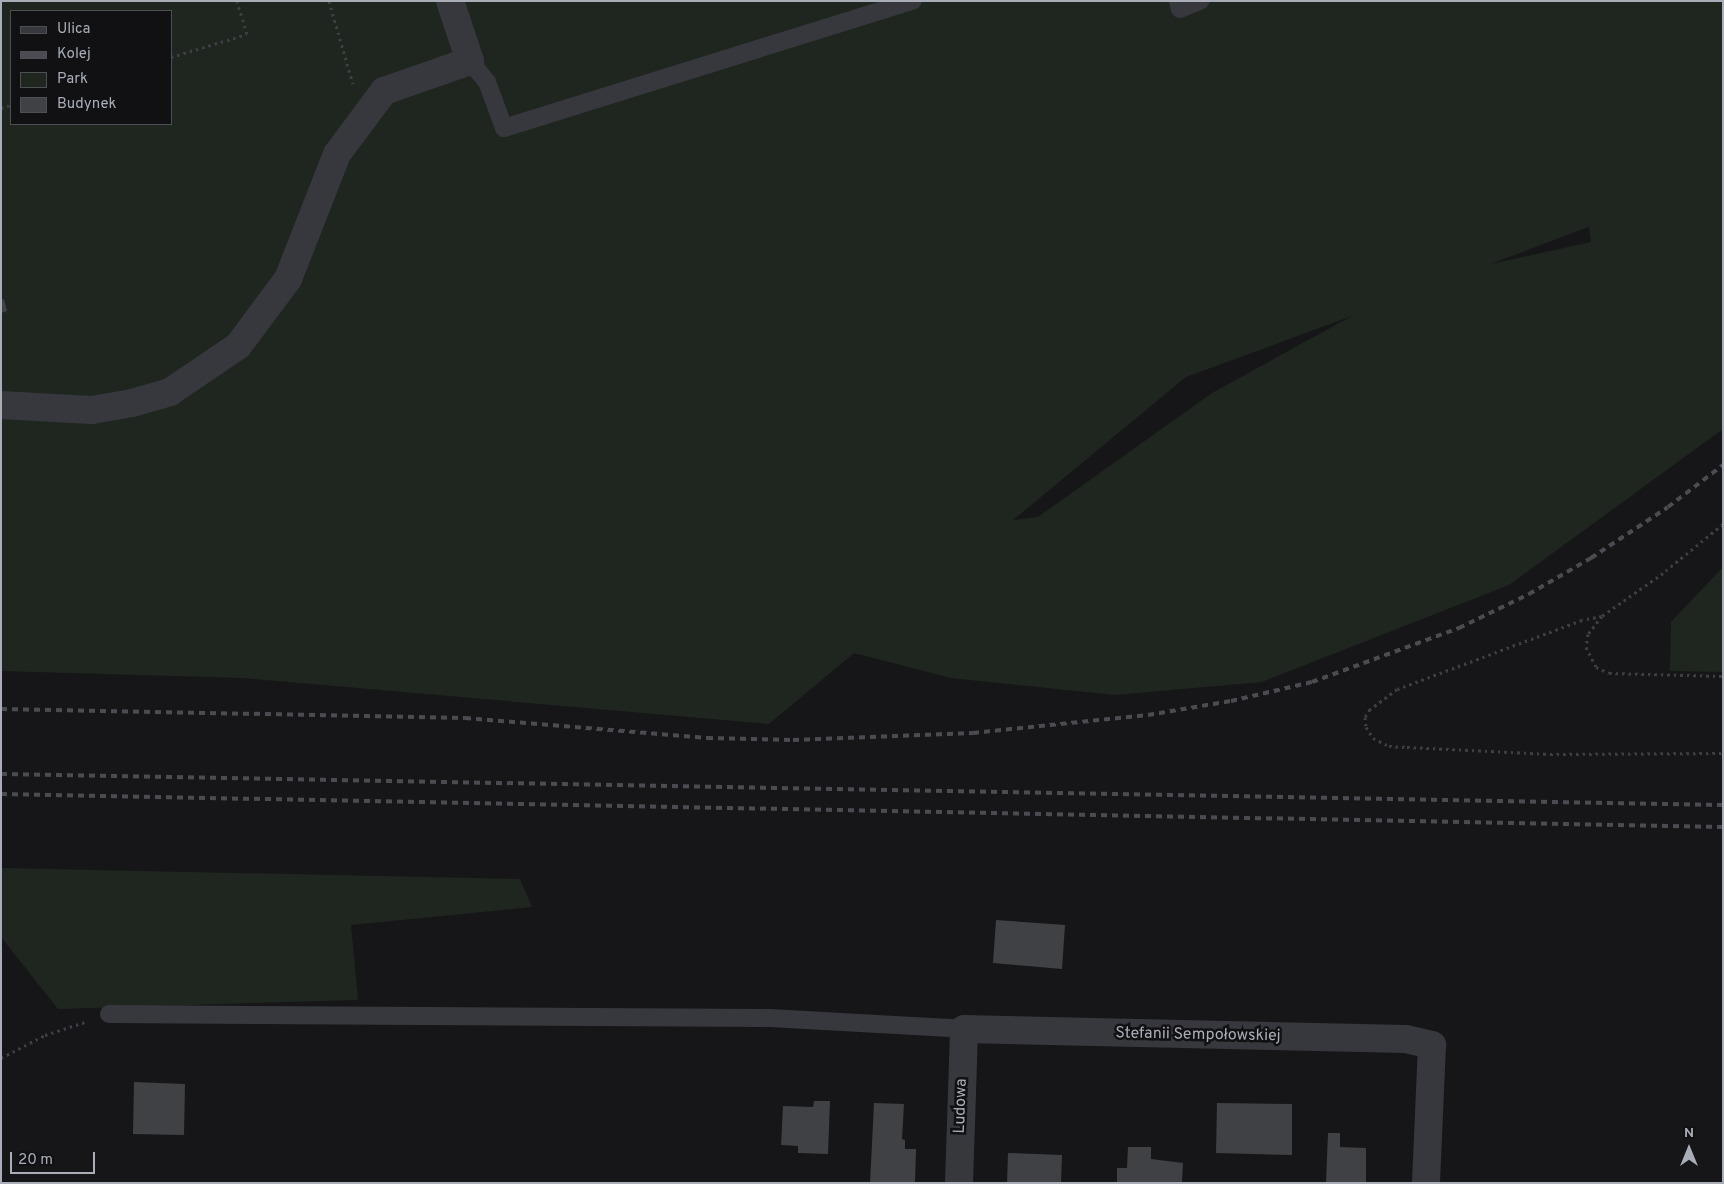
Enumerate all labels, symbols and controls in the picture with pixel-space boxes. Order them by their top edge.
legend [10,10,172,125]
text: Ulica [57,20,90,39]
text: Kolej [57,45,91,64]
text: Park [57,70,88,89]
text: Budynek [57,95,116,114]
street label: Stefanii Sempołowskiej [1115,1024,1281,1046]
street label: Ludowa [950,1078,972,1134]
north arrow [1664,1124,1714,1174]
text: N [1684,1125,1694,1142]
scale bar [12,1142,98,1174]
text: 20 m [18,1151,53,1170]

